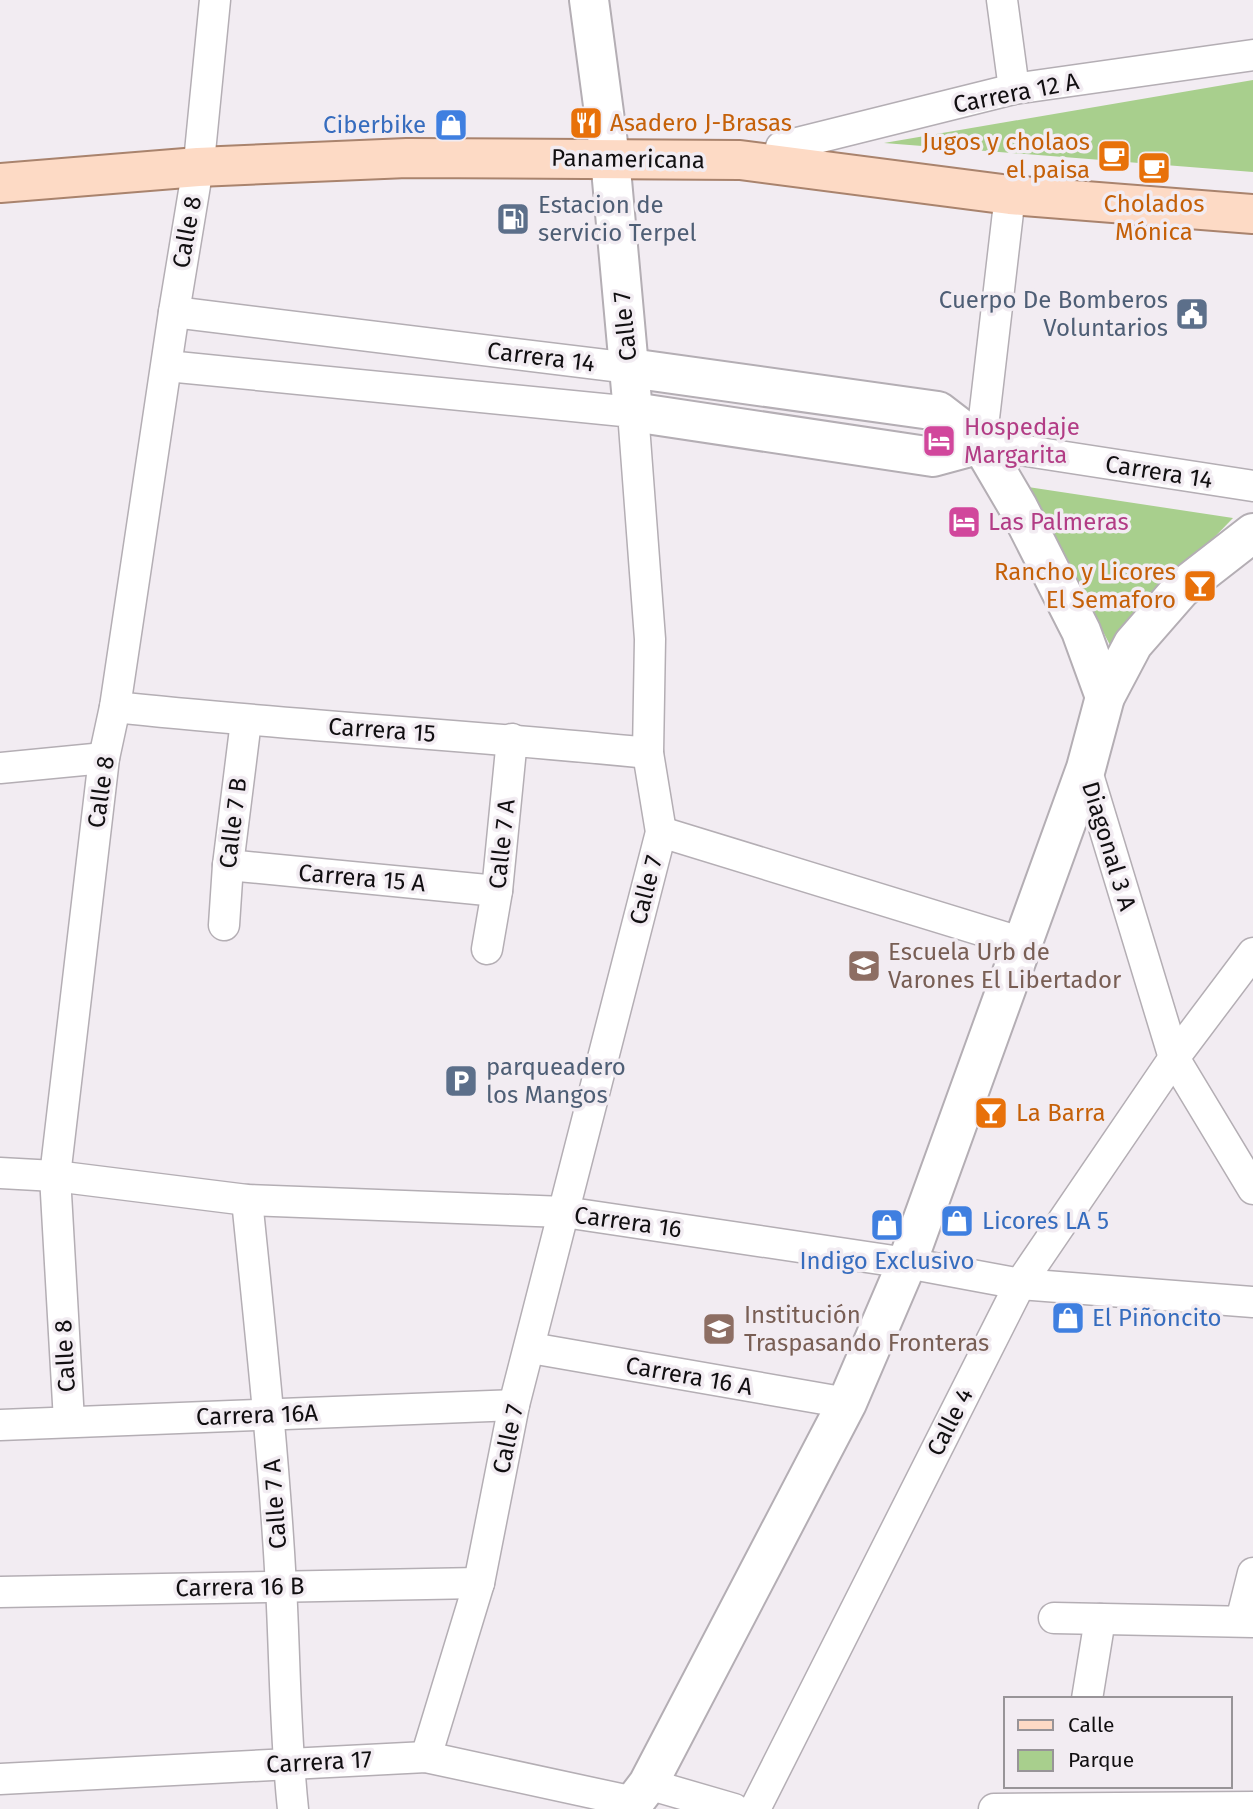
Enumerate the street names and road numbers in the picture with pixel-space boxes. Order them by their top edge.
street label: Carrera 12 A [951,67,1081,119]
street label: Panamericana [551,144,705,174]
street label: Calle 8 [167,194,207,270]
street label: Calle 7 [607,290,643,362]
street label: Carrera 14 [486,337,597,378]
street label: Carrera 14 [1103,450,1215,494]
street label: Carrera 15 [327,712,437,748]
street label: Calle 8 [82,754,120,830]
street label: Calle 7 B [214,776,252,870]
street label: Diagonal 3 A [1076,778,1142,914]
street label: Calle 7 A [483,797,521,890]
street label: Calle 7 [624,853,668,927]
street label: Carrera 15 A [297,858,427,898]
street label: Carrera 16 [572,1201,684,1243]
street label: Calle 8 [49,1319,81,1393]
street label: Carrera 16 A [623,1351,755,1401]
street label: Calle 4 [921,1383,979,1461]
street label: Carrera 16A [196,1399,319,1431]
street label: Calle 7 [487,1402,529,1476]
street label: Calle 7 A [258,1458,292,1550]
street label: Carrera 16 B [175,1572,305,1602]
street label: Carrera 17 [265,1745,373,1779]

